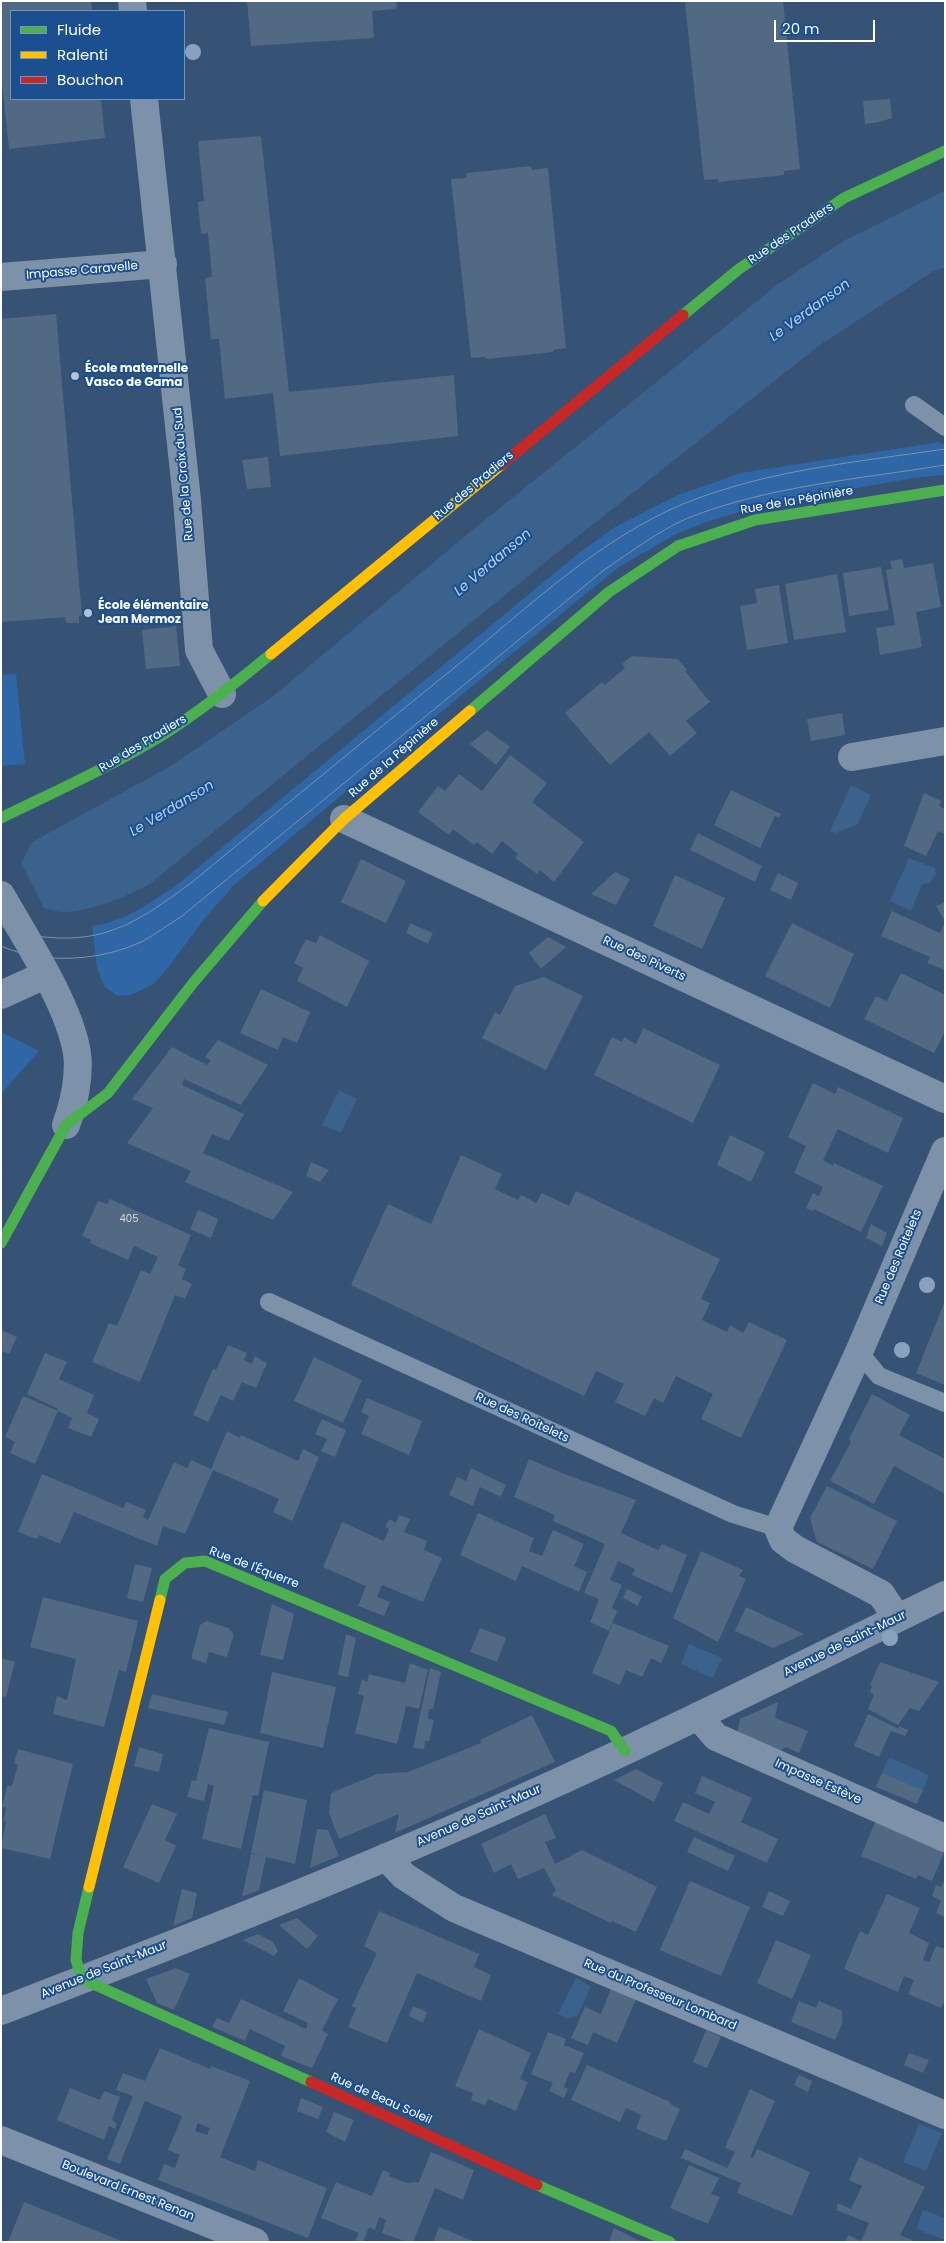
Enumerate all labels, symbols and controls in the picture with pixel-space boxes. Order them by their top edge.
legend [10,10,185,100]
scale bar [776,10,877,42]
text: 20 m [782,18,820,39]
text: Fluide [57,19,101,40]
text: Ralenti [57,44,108,65]
text: Bouchon [57,69,123,90]
street label: Rue des Pradiers [746,200,836,268]
street label: Impasse Caravelle [25,259,139,283]
water label: Le Verdanson [766,276,854,346]
place label: École maternelle Vasco de Gama [85,362,188,390]
marker: École maternelle Vasco de Gama [69,370,81,382]
street label: Rue de la Croix du Sud [171,407,197,541]
street label: Rue des Pradiers [431,449,517,523]
street label: Rue de la Pépinière [740,484,854,518]
water label: Le Verdanson [451,526,535,600]
place label: École élémentaire Jean Mermoz [98,599,208,627]
marker: École élémentaire Jean Mermoz [82,607,94,619]
street label: Rue des Pradiers [97,712,189,776]
street label: Rue de la Pépinière [346,715,442,801]
water label: Le Verdanson [127,777,217,841]
street label: Rue des Piverts [600,933,688,985]
street label: Rue des Roitelets [873,1208,925,1306]
house number: 405 [120,1213,138,1225]
street label: Rue des Roitelets [473,1390,571,1446]
street label: Rue de l'Équerre [207,1544,301,1592]
street label: Avenue de Saint-Maur [781,1608,909,1680]
street label: Impasse Estève [773,1756,863,1808]
street label: Avenue de Saint-Maur [415,1782,543,1850]
street label: Avenue de Saint-Maur [39,1938,169,2002]
street label: Rue du Professeur Lombard [581,1956,739,2034]
street label: Rue de Beau Soleil [328,2070,434,2128]
street label: Boulevard Ernest Renan [60,2158,196,2224]

